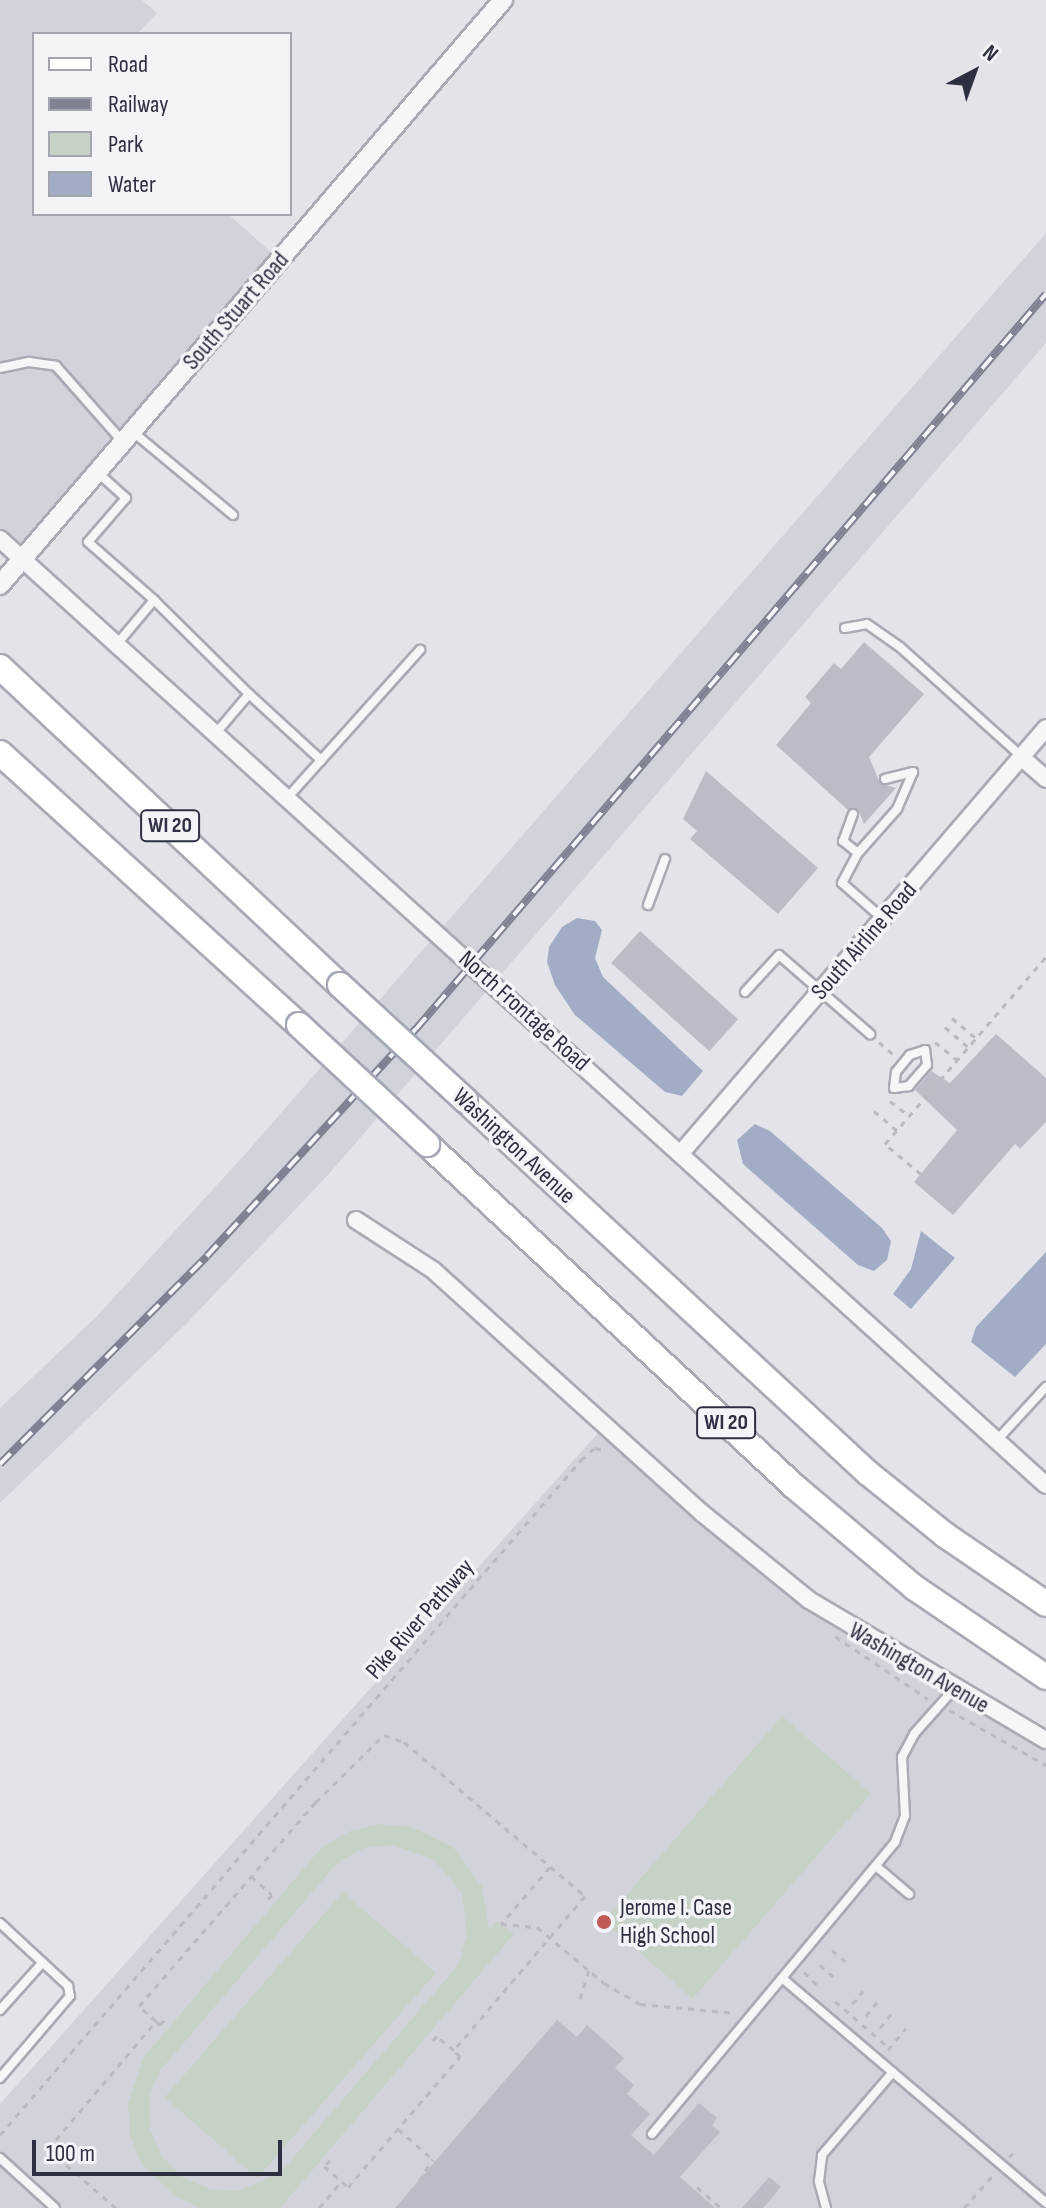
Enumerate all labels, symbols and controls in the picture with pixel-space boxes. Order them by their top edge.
legend [32,32,292,216]
north arrow [934,32,1014,112]
text: N [977,39,1003,68]
text: Road [108,50,148,79]
text: Railway [108,90,168,119]
text: Park [108,130,143,159]
text: Water [108,170,156,199]
street label: South Stuart Road [177,246,295,376]
road number: WI 20 [140,808,200,844]
street label: South Airline Road [805,876,923,1006]
street label: North Frontage Road [453,945,595,1077]
street label: Washington Avenue [447,1082,581,1210]
road number: WI 20 [696,1405,756,1441]
street label: Pike River Pathway [360,1553,480,1685]
street label: Washington Avenue [844,1616,994,1720]
place label: Jerome I. Case High School [620,1894,732,1950]
marker: Jerome I. Case High School [595,1913,613,1931]
scale bar [36,2124,286,2174]
text: 100 m [46,2139,95,2168]

